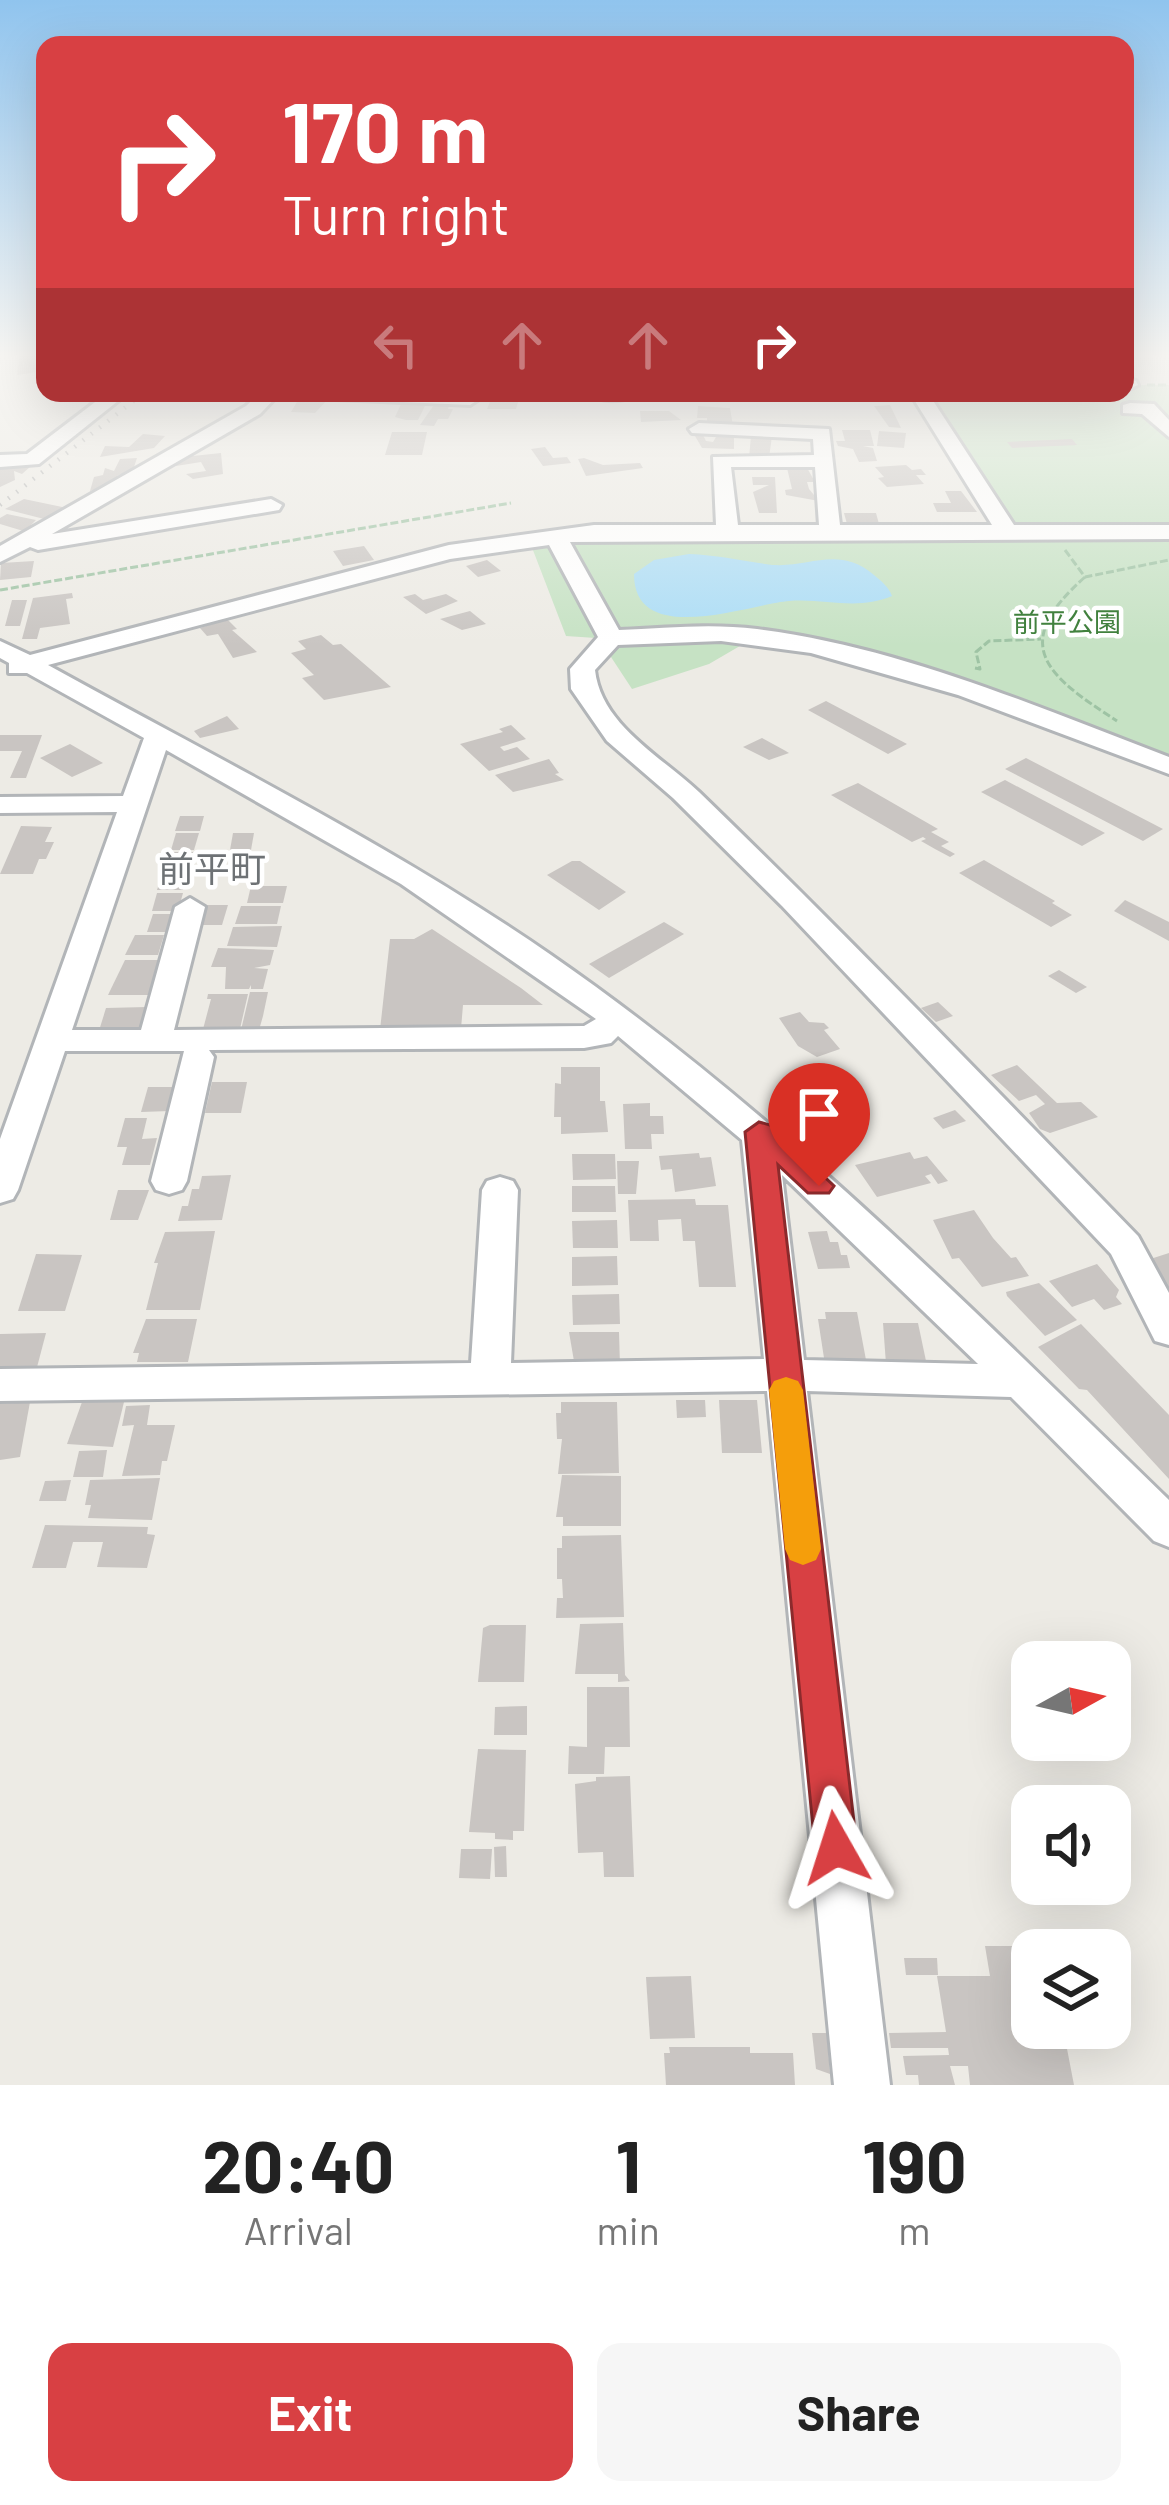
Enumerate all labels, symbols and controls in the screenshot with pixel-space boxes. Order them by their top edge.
text: 170 m [282,79,488,180]
icon: right [84,84,240,240]
text: Turn right [282,181,510,246]
icon: left [363,312,429,378]
icon: ahead [489,312,555,378]
icon: ahead [615,312,681,378]
icon: right [741,312,807,378]
park label: 前平公園 [1013,605,1121,637]
district label: 前平町 [158,846,266,889]
pin [768,1063,870,1186]
icon: arrive [786,1081,852,1147]
north arrow [1011,1641,1131,1761]
map controls [1011,1641,1131,2049]
position arrow [773,1785,899,1911]
button: sound [1011,1785,1131,1905]
button: layers [1011,1929,1131,2049]
text: 20:40 [202,2121,394,2207]
text: 1 [615,2121,641,2207]
text: 190 [862,2121,967,2207]
text: Arrival [244,2206,353,2253]
text: min [597,2206,660,2253]
text: m [898,2206,931,2253]
button: Exit [48,2343,573,2481]
button: Share [597,2343,1121,2481]

